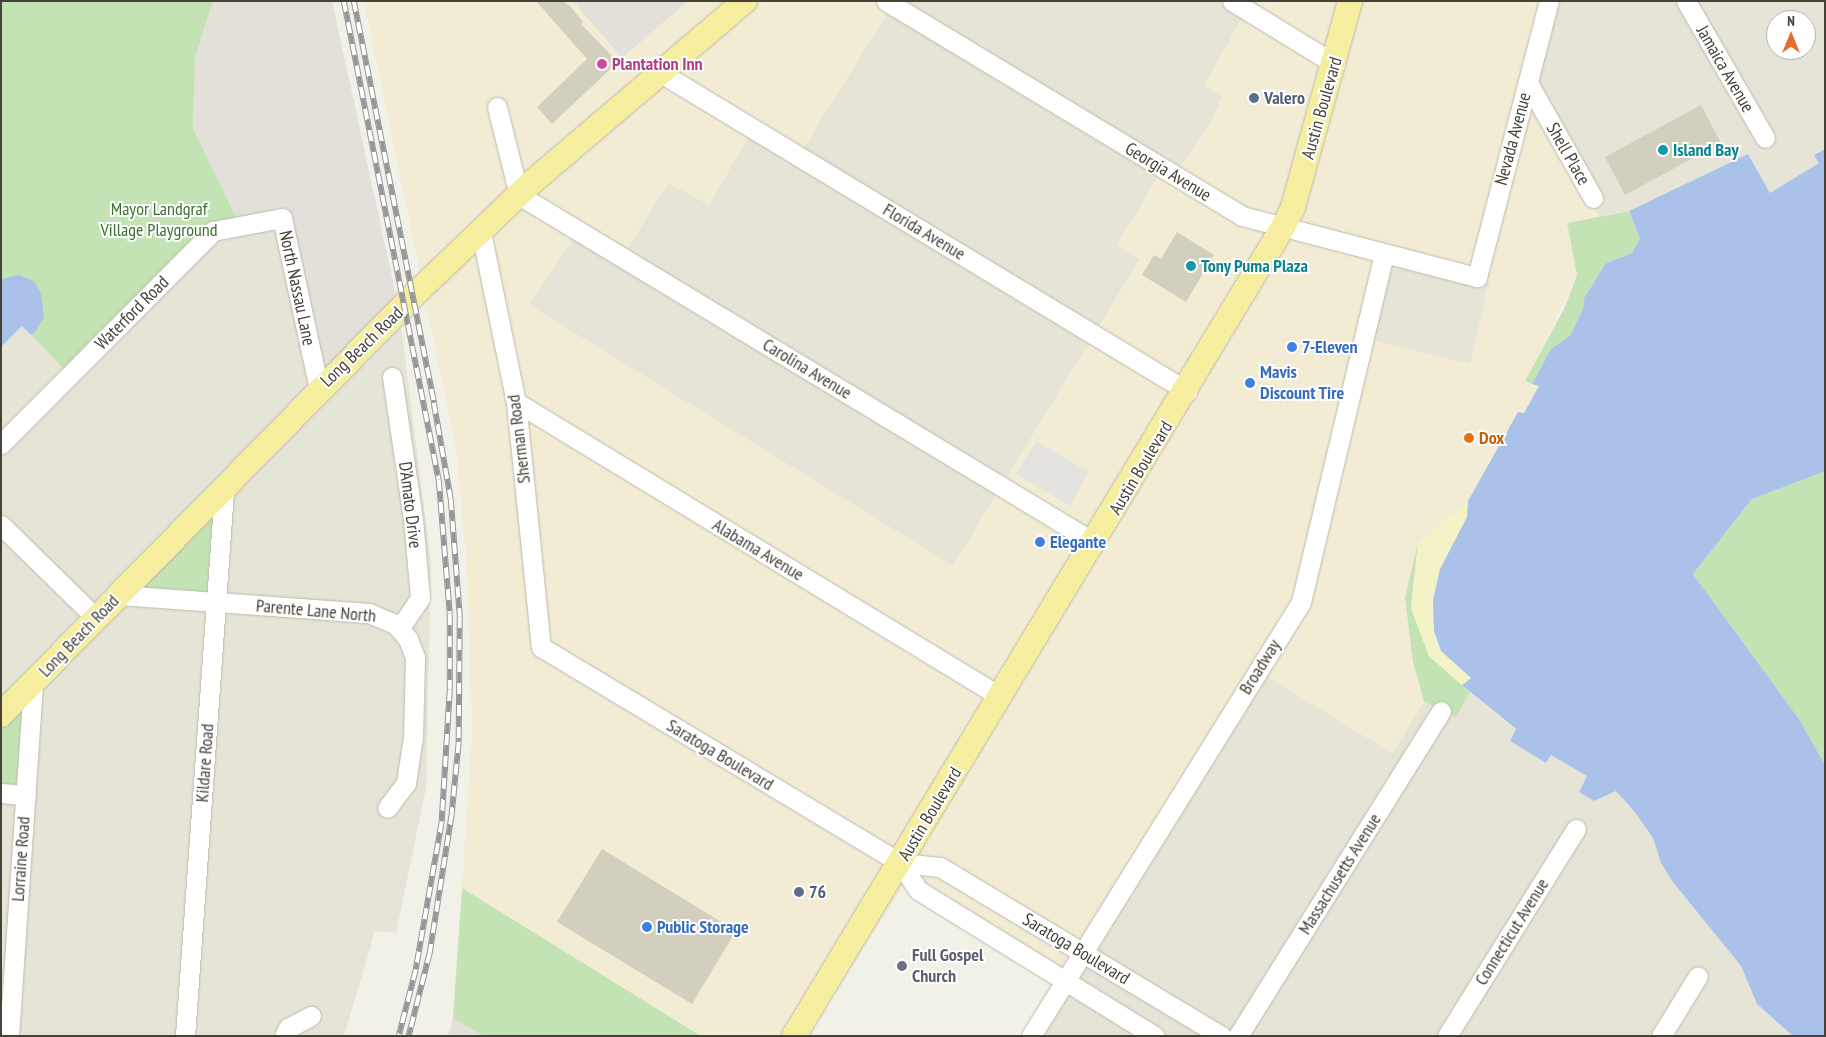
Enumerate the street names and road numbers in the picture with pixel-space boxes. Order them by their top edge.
street label: Jamaica Avenue [1691,21,1759,117]
street label: Austin Boulevard [1297,54,1347,162]
street label: Nevada Avenue [1490,90,1536,188]
street label: Shell Place [1542,119,1594,189]
street label: Georgia Avenue [1121,138,1215,206]
street label: Florida Avenue [879,199,969,265]
street label: North Nassau Lane [274,228,320,348]
street label: Waterford Road [91,272,173,354]
street label: Long Beach Road [316,302,408,392]
street label: Carolina Avenue [758,334,856,404]
street label: Sherman Road [503,393,535,485]
street label: Austin Boulevard [1105,417,1177,519]
street label: D'Amato Drive [394,461,426,549]
street label: Alabama Avenue [708,514,808,586]
street label: Long Beach Road [34,590,124,682]
street label: Parente Lane North [255,595,377,627]
street label: Broadway [1235,636,1285,698]
street label: Saratoga Boulevard [663,715,777,795]
street label: Kildare Road [191,723,219,803]
street label: Austin Boulevard [894,763,966,865]
street label: Massachusetts Avenue [1294,809,1386,939]
street label: Lorraine Road [7,816,35,902]
street label: Connecticut Avenue [1470,874,1554,990]
street label: Saratoga Boulevard [1019,909,1133,989]

